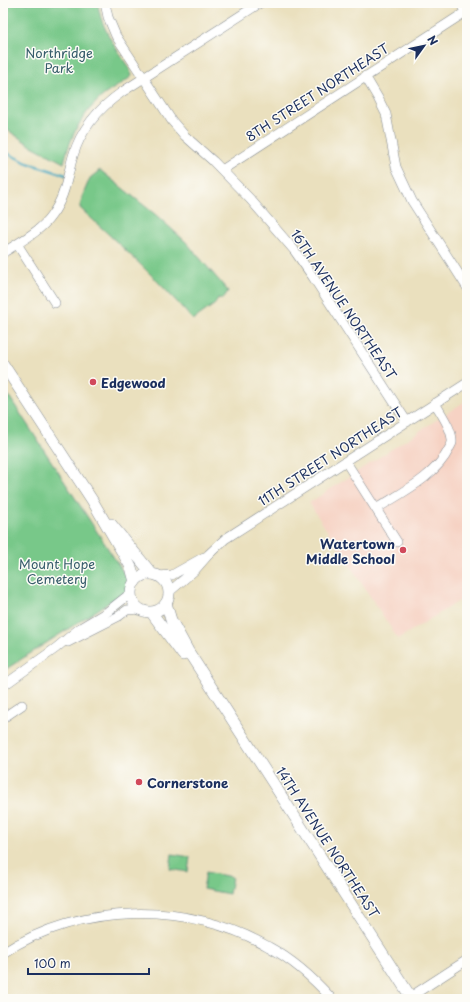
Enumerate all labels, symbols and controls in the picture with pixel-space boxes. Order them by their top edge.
north arrow [404,26,444,66]
text: N [423,32,442,49]
street label: 8TH STREET NORTHEAST [242,38,392,146]
park label: Northridge Park [25,43,93,77]
street label: 16TH AVENUE NORTHEAST [287,225,401,383]
place label: Edgewood [101,373,166,392]
marker: Edgewood [88,377,98,387]
street label: 11TH STREET NORTHEAST [254,402,406,510]
place label: Watertown Middle School [306,534,395,568]
marker: Watertown Middle School [398,545,408,555]
park label: Mount Hope Cemetery [19,554,95,588]
street label: 14TH AVENUE NORTHEAST [272,763,384,921]
place label: Cornerstone [147,773,229,792]
marker: Cornerstone [134,777,144,787]
scale bar [28,950,149,976]
text: 100 m [34,954,71,972]

